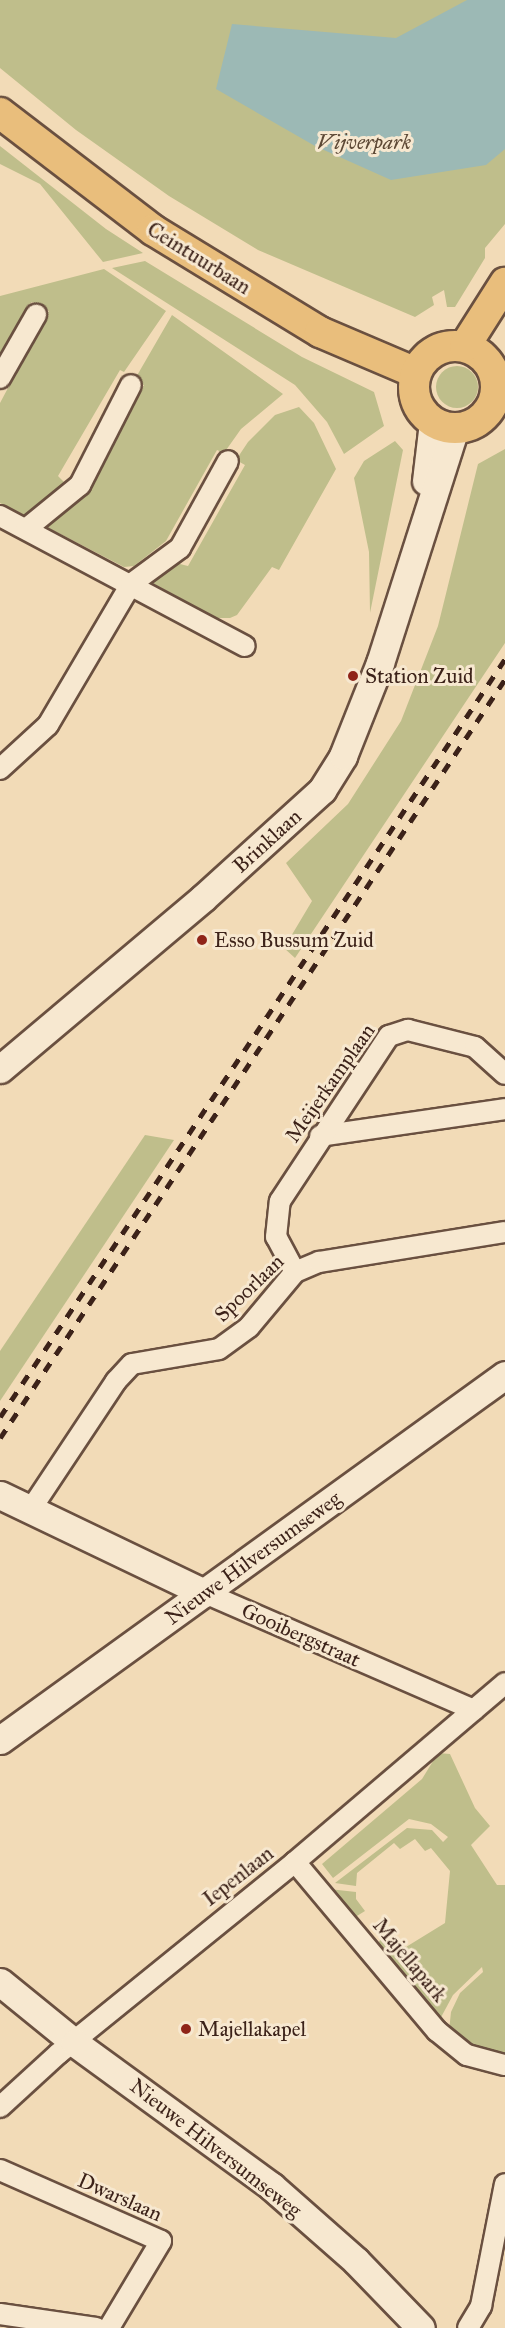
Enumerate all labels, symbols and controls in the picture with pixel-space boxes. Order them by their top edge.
park label: Vijverpark [317,129,411,155]
street label: Ceintuurbaan [143,216,255,300]
place label: Station Zuid [365,663,474,689]
marker: Station Zuid [346,669,360,683]
street label: Brinklaan [228,804,306,878]
place label: Esso Bussum Zuid [214,927,374,953]
marker: Esso Bussum Zuid [195,933,209,947]
street label: Meijerkamplaan [280,1019,380,1147]
street label: Spoorlaan [209,1249,289,1327]
street label: Nieuwe Hilversumseweg [160,1486,346,1630]
street label: Gooibergstraat [238,1598,364,1672]
street label: Iepenlaan [198,1841,278,1911]
street label: Majellapark [368,1913,452,2007]
place label: Majellakapel [198,2016,306,2042]
marker: Majellakapel [179,2022,193,2036]
street label: Nieuwe Hilversumseweg [125,2073,307,2223]
street label: Dwarslaan [74,2167,166,2227]

